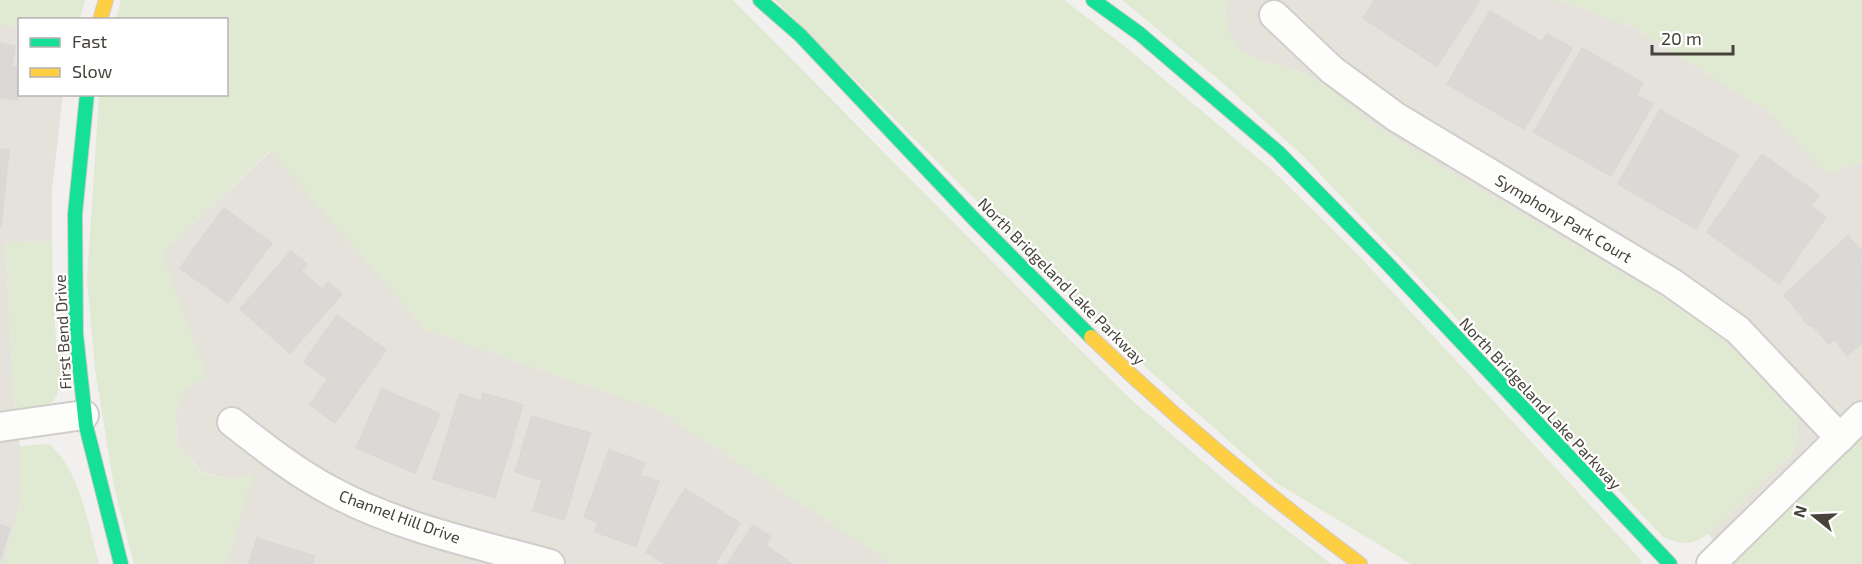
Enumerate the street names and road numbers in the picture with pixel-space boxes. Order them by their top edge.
street label: Symphony Park Court [1492,170,1636,266]
street label: North Bridgeland Lake Parkway [975,194,1150,369]
street label: First Bend Drive [49,274,75,390]
street label: North Bridgeland Lake Parkway [1456,313,1626,493]
street label: Channel Hill Drive [337,485,463,547]

